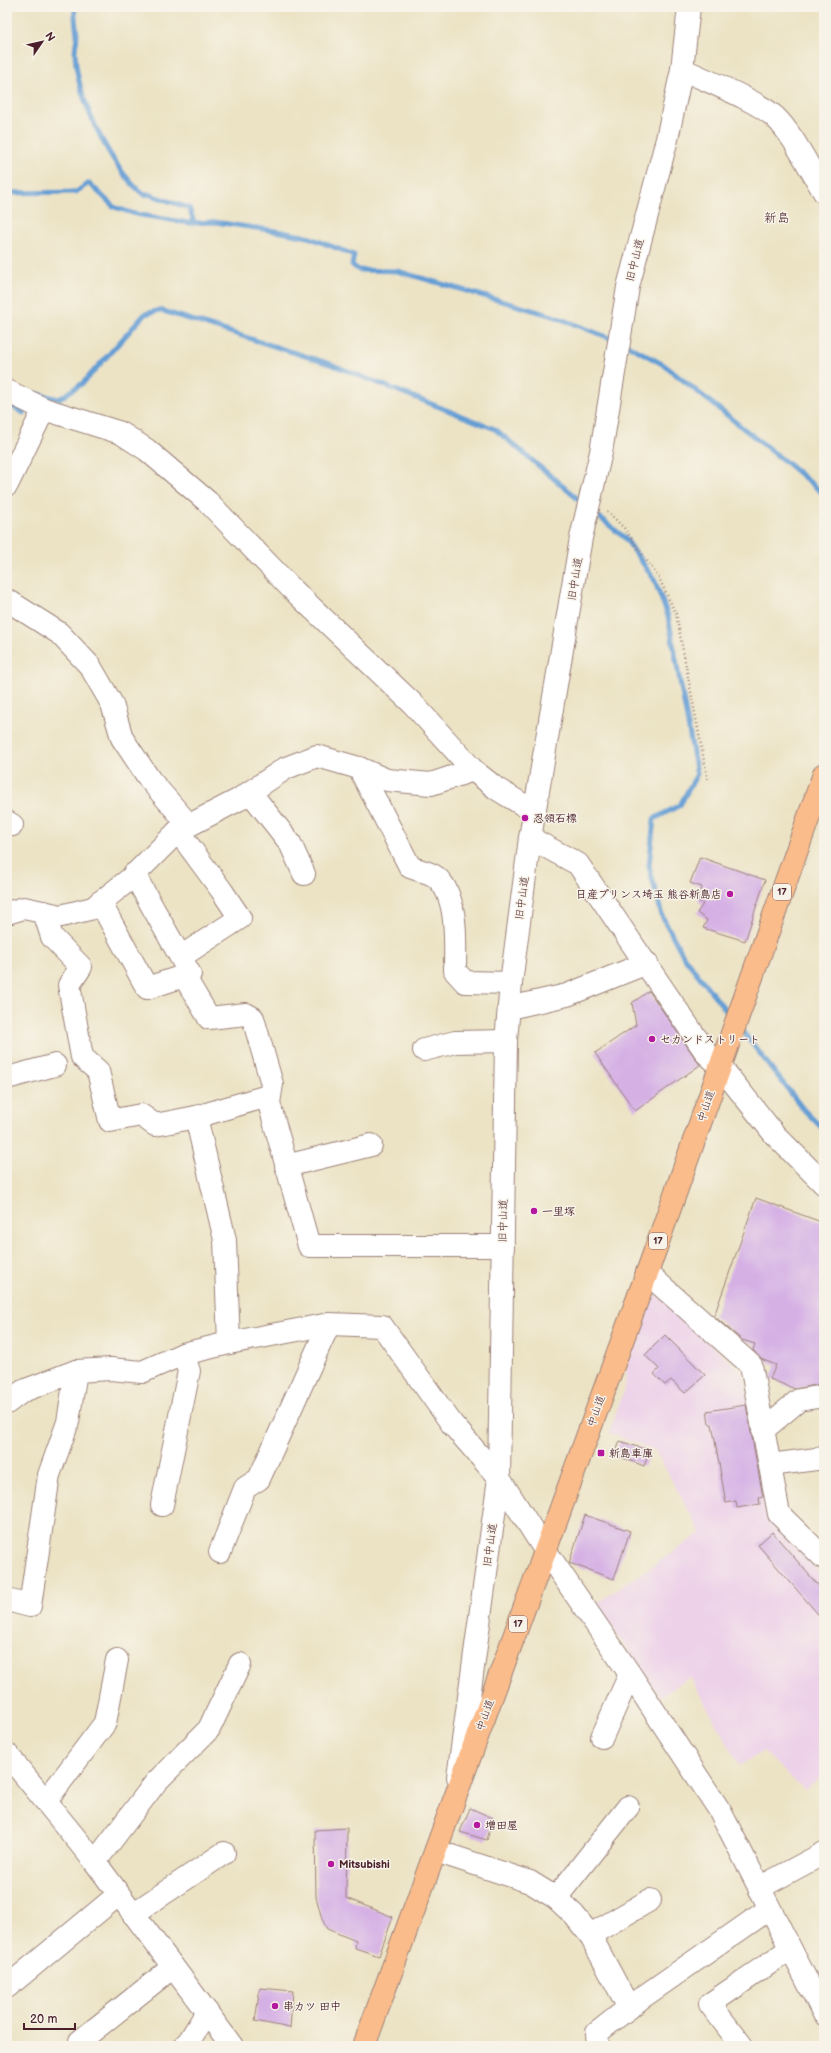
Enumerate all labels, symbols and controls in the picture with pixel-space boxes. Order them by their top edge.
north arrow [22,22,62,62]
text: N [42,30,58,44]
district label: 新島 [764,210,790,226]
street label: 旧中山道 [623,237,647,283]
street label: 旧中山道 [565,556,585,602]
place label: 忍領石標 [533,812,577,825]
marker: 忍領石標 [520,813,530,823]
street label: 旧中山道 [513,875,531,921]
road number: 17 [773,884,791,900]
place label: 日産プリンス埼玉 熊谷新島店 [576,888,722,901]
marker: 日産プリンス埼玉 熊谷新島店 [725,889,735,899]
place label: セカンドストリート [660,1033,760,1046]
marker: セカンドストリート [647,1034,657,1044]
street label: 中山道 [694,1088,718,1124]
street label: 旧中山道 [496,1199,510,1243]
place label: 一里塚 [542,1205,575,1218]
marker: 一里塚 [529,1206,539,1216]
road number: 17 [649,1233,667,1249]
street label: 中山道 [584,1393,608,1429]
place label: 新島車庫 [609,1447,653,1460]
marker: 新島車庫 [596,1448,606,1458]
street label: 旧中山道 [481,1522,499,1568]
road number: 17 [509,1616,527,1632]
street label: 中山道 [473,1697,497,1733]
place label: 増田屋 [485,1819,518,1832]
marker: 増田屋 [472,1820,482,1830]
place label: Mitsubishi [339,1858,390,1871]
marker: Mitsubishi [326,1859,336,1869]
place label: 串カツ 田中 [283,2000,341,2013]
marker: 串カツ 田中 [270,2001,280,2011]
scale bar [24,2005,75,2031]
text: 20 m [30,2012,57,2027]

